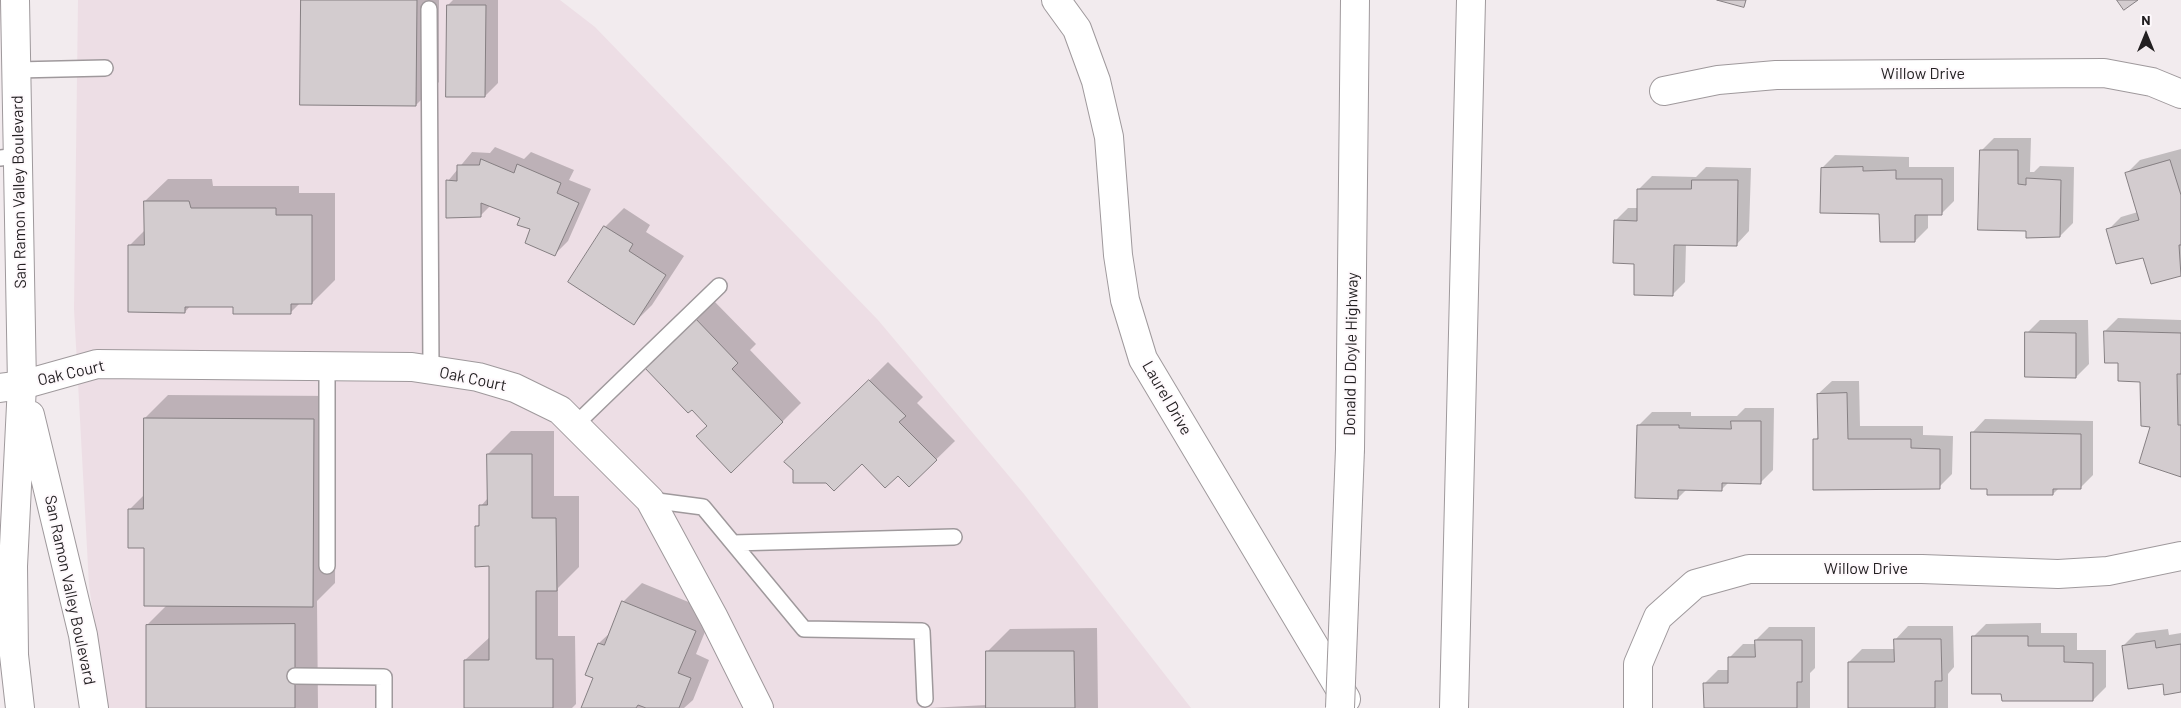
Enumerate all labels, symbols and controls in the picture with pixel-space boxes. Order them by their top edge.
north arrow [2121,10,2171,60]
text: N [2141,11,2151,28]
street label: Willow Drive [1881,64,1965,84]
street label: San Ramon Valley Boulevard [8,95,30,289]
street label: Donald D Doyle Highway [1340,272,1362,436]
street label: Oak Court [36,356,106,390]
street label: Laurel Drive [1138,357,1196,439]
street label: Oak Court [438,363,508,395]
street label: San Ramon Valley Boulevard [41,493,99,687]
street label: Willow Drive [1824,559,1908,579]

